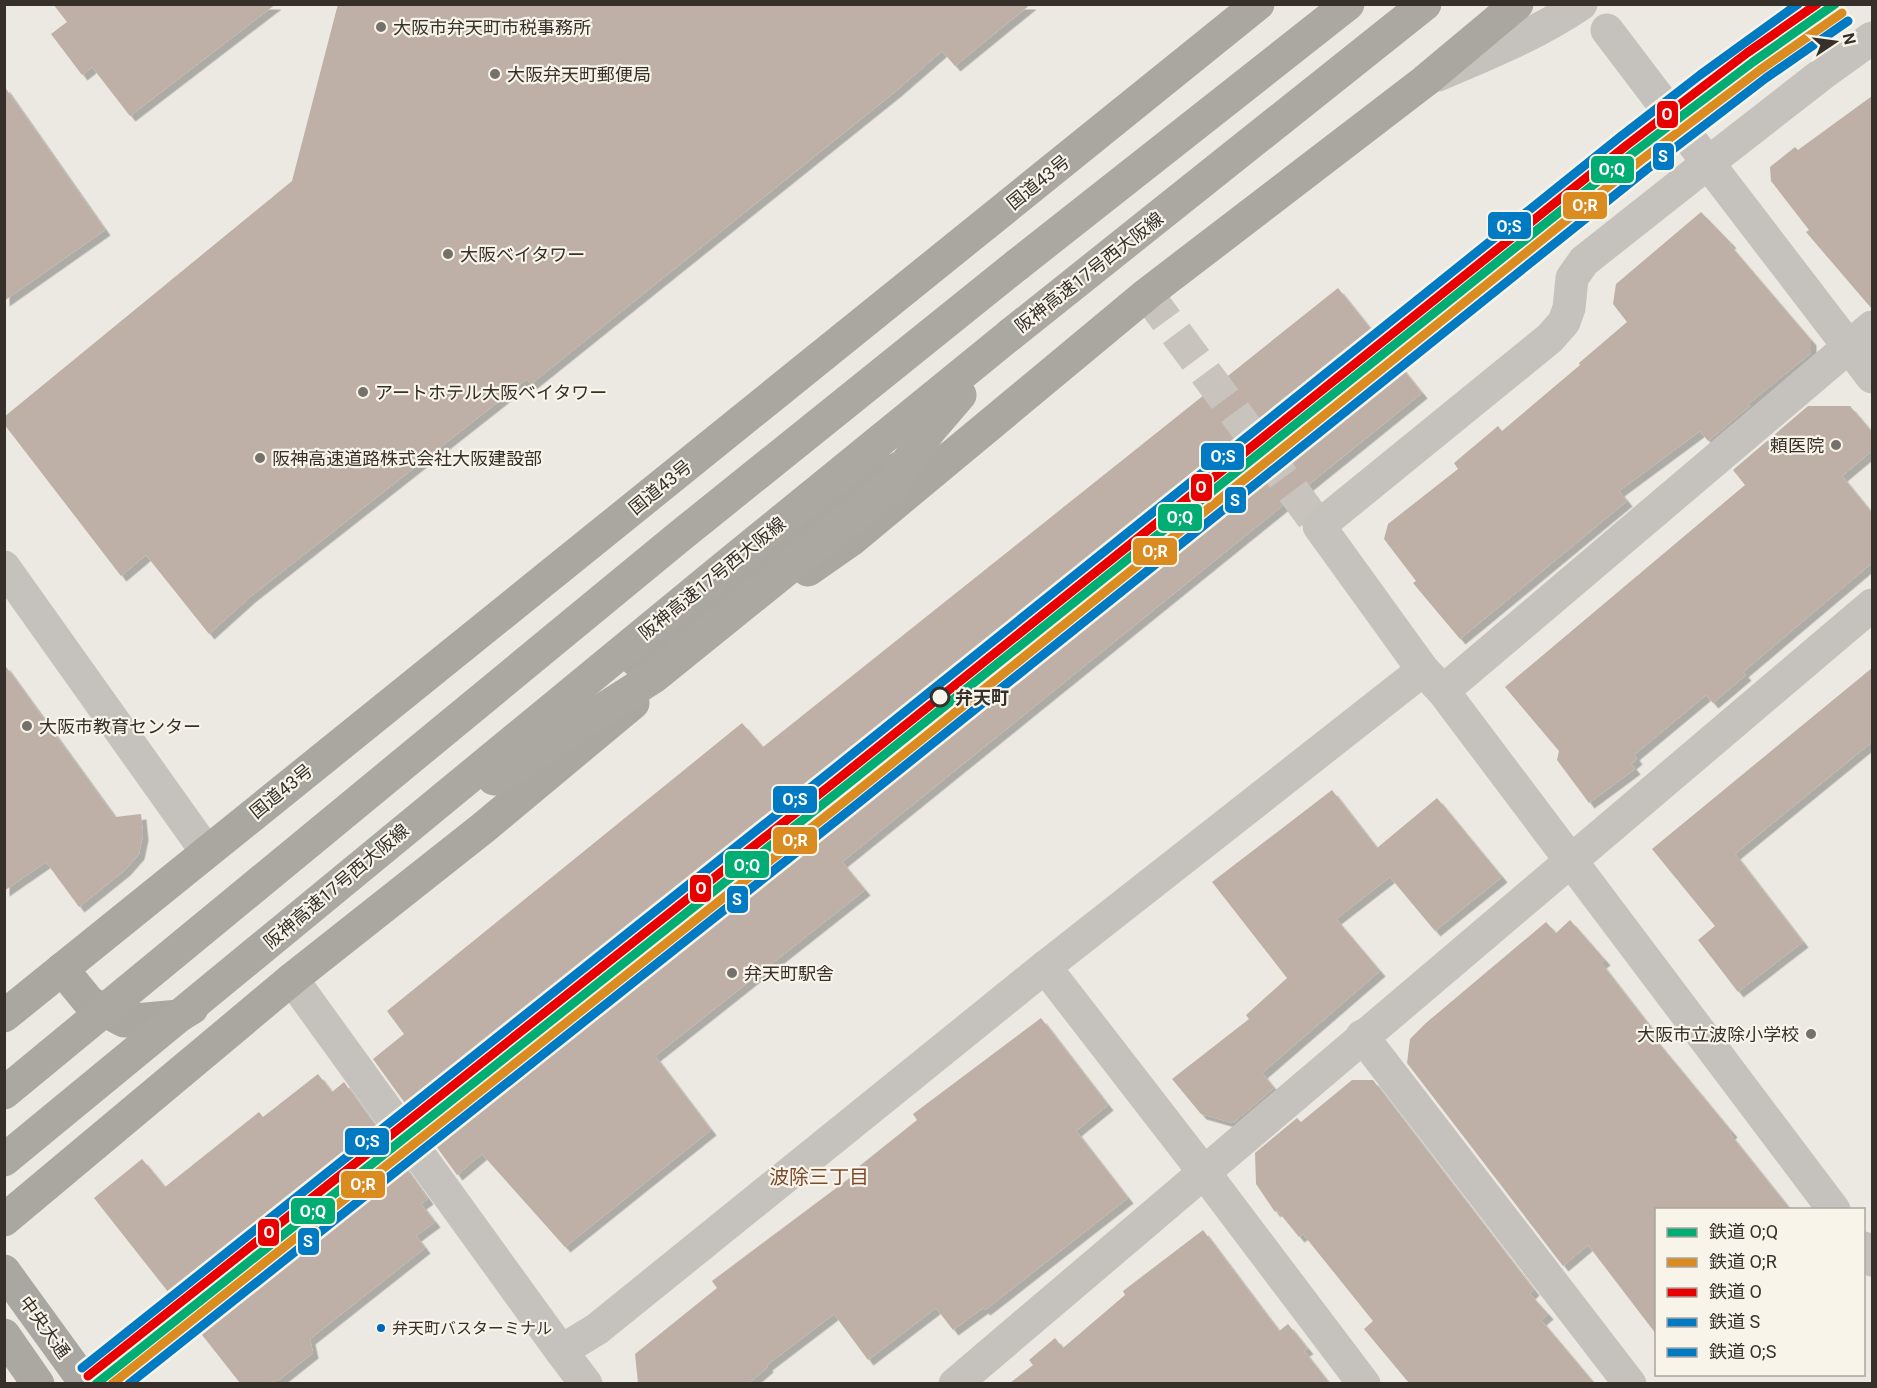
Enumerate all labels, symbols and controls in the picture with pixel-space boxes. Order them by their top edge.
north arrow [1805,12,1865,72]
place label: 大阪市弁天町市税事務所 [393,17,591,38]
marker: 大阪市弁天町市税事務所 [374,20,388,34]
text: N [1839,31,1860,46]
place label: 大阪弁天町郵便局 [507,64,651,85]
marker: 大阪弁天町郵便局 [488,67,502,81]
line badge: O [1656,100,1679,129]
text: O [1661,105,1673,124]
line badge: S [1652,142,1675,171]
text: S [1658,147,1668,166]
street label: 国道43号 [1003,150,1073,214]
line badge: O;Q [1590,155,1635,184]
text: O;Q [1599,160,1625,179]
line badge: O;R [1562,191,1608,220]
text: O;R [1572,196,1598,215]
street label: 阪神高速17号西大阪線 [1011,208,1167,336]
line badge: O;S [1487,211,1532,240]
text: O;S [1496,217,1522,236]
place label: 大阪ベイタワー [460,244,585,265]
marker: 大阪ベイタワー [441,247,455,261]
place label: アートホテル大阪ベイタワー [375,382,607,403]
marker: アートホテル大阪ベイタワー [356,385,370,399]
place label: 頼医院 [1770,435,1824,456]
marker: 頼医院 [1829,438,1843,452]
line badge: O;S [1200,442,1245,471]
text: O;S [1210,447,1236,466]
place label: 阪神高速道路株式会社大阪建設部 [272,448,542,469]
marker: 阪神高速道路株式会社大阪建設部 [253,451,267,465]
street label: 国道43号 [625,455,695,519]
line badge: O [1190,473,1213,502]
text: O [1195,478,1207,497]
line badge: S [1224,486,1247,514]
text: S [1230,491,1240,510]
line badge: O;Q [1157,503,1203,532]
text: O;Q [1167,508,1193,527]
street label: 阪神高速17号西大阪線 [635,512,789,644]
line badge: O;R [1132,537,1178,566]
text: O;R [1142,542,1168,561]
marker: 弁天町 [930,687,950,707]
place label: 弁天町 [955,687,1009,708]
place label: 大阪市教育センター [39,716,201,737]
marker: 大阪市教育センター [20,719,34,733]
street label: 国道43号 [246,759,316,823]
line badge: O;S [772,785,818,814]
text: O;S [782,790,808,809]
street label: 阪神高速17号西大阪線 [259,819,413,953]
line badge: O;R [772,826,818,855]
text: O;R [782,831,808,850]
line badge: O;Q [724,850,770,879]
text: O;Q [734,856,760,875]
line badge: O [689,874,712,903]
text: O [695,879,707,898]
line badge: S [726,885,749,914]
text: S [732,890,742,909]
place label: 弁天町駅舎 [744,963,834,984]
marker: 弁天町駅舎 [725,966,739,980]
place label: 大阪市立波除小学校 [1637,1024,1799,1045]
marker: 大阪市立波除小学校 [1804,1027,1818,1041]
line badge: O;S [344,1127,390,1156]
text: O;S [354,1132,380,1151]
district label: 波除三丁目 [769,1165,869,1189]
line badge: O;R [340,1170,386,1199]
text: O;R [350,1175,376,1194]
line badge: O;Q [290,1197,336,1225]
text: O;Q [300,1202,326,1221]
legend [1655,1208,1865,1376]
line badge: O [257,1218,280,1247]
text: 鉄道 O;Q [1709,1221,1778,1242]
text: O [263,1223,275,1242]
line badge: S [297,1227,320,1256]
text: S [303,1232,313,1251]
text: 鉄道 O;R [1709,1251,1777,1272]
text: 鉄道 O [1709,1281,1762,1302]
street label: 中央大通 [15,1292,75,1362]
text: 鉄道 S [1709,1311,1760,1332]
place label: 弁天町バスターミナル [392,1319,552,1338]
marker: 弁天町バスターミナル [375,1322,387,1334]
text: 鉄道 O;S [1709,1341,1777,1362]

